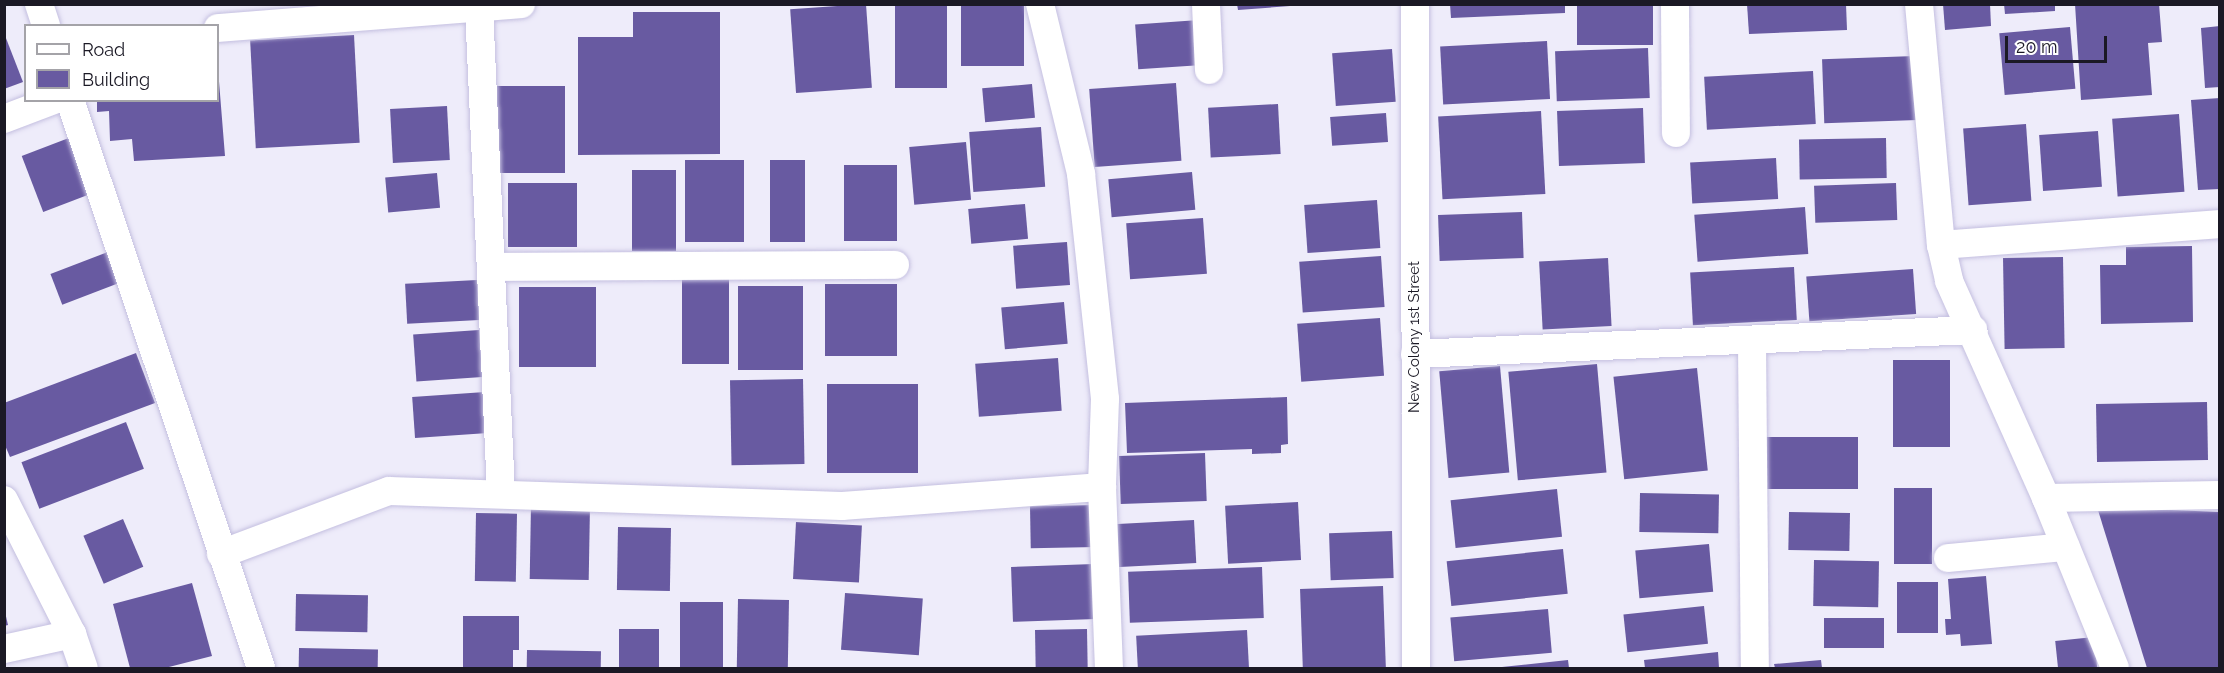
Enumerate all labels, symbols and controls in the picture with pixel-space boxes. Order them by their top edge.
legend [24,24,219,102]
scale bar [2008,24,2110,62]
text: 20 m [2016,36,2058,57]
text: Road [82,39,125,60]
text: Building [82,69,150,90]
street label: New Colony 1st Street [1406,261,1424,413]

